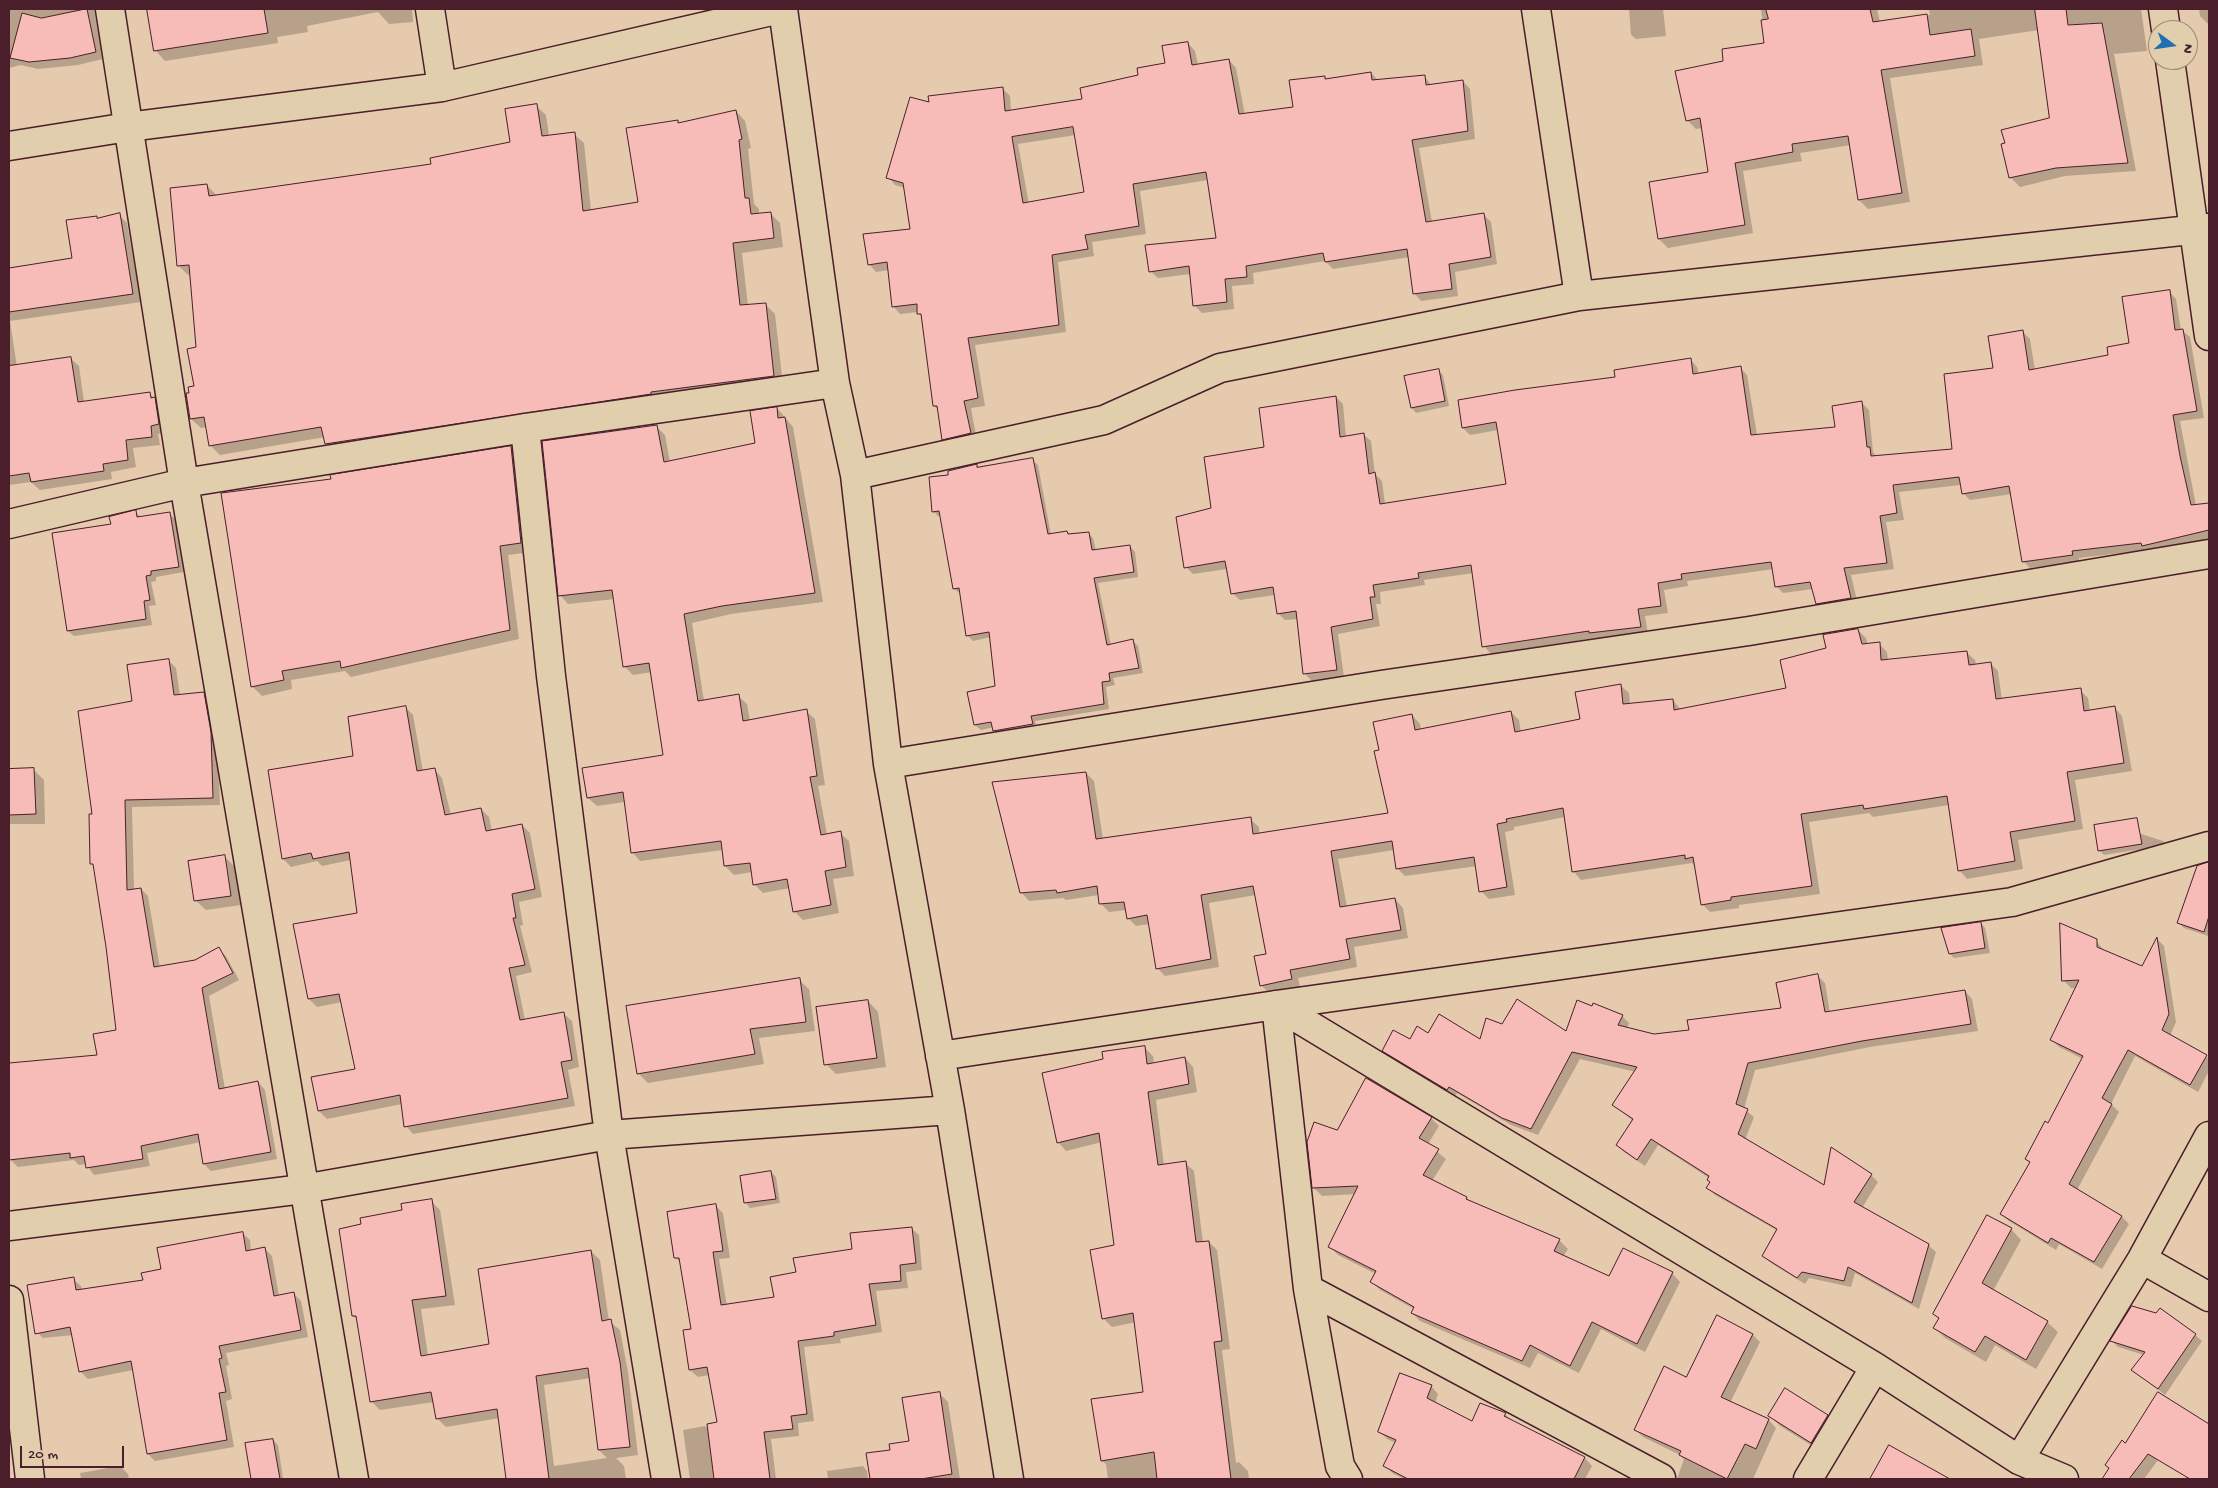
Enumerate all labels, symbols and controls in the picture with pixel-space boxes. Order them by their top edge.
north arrow [2148,20,2198,70]
text: N [2178,42,2196,55]
scale bar [22,1436,126,1468]
text: 20 m [28,1446,58,1464]

